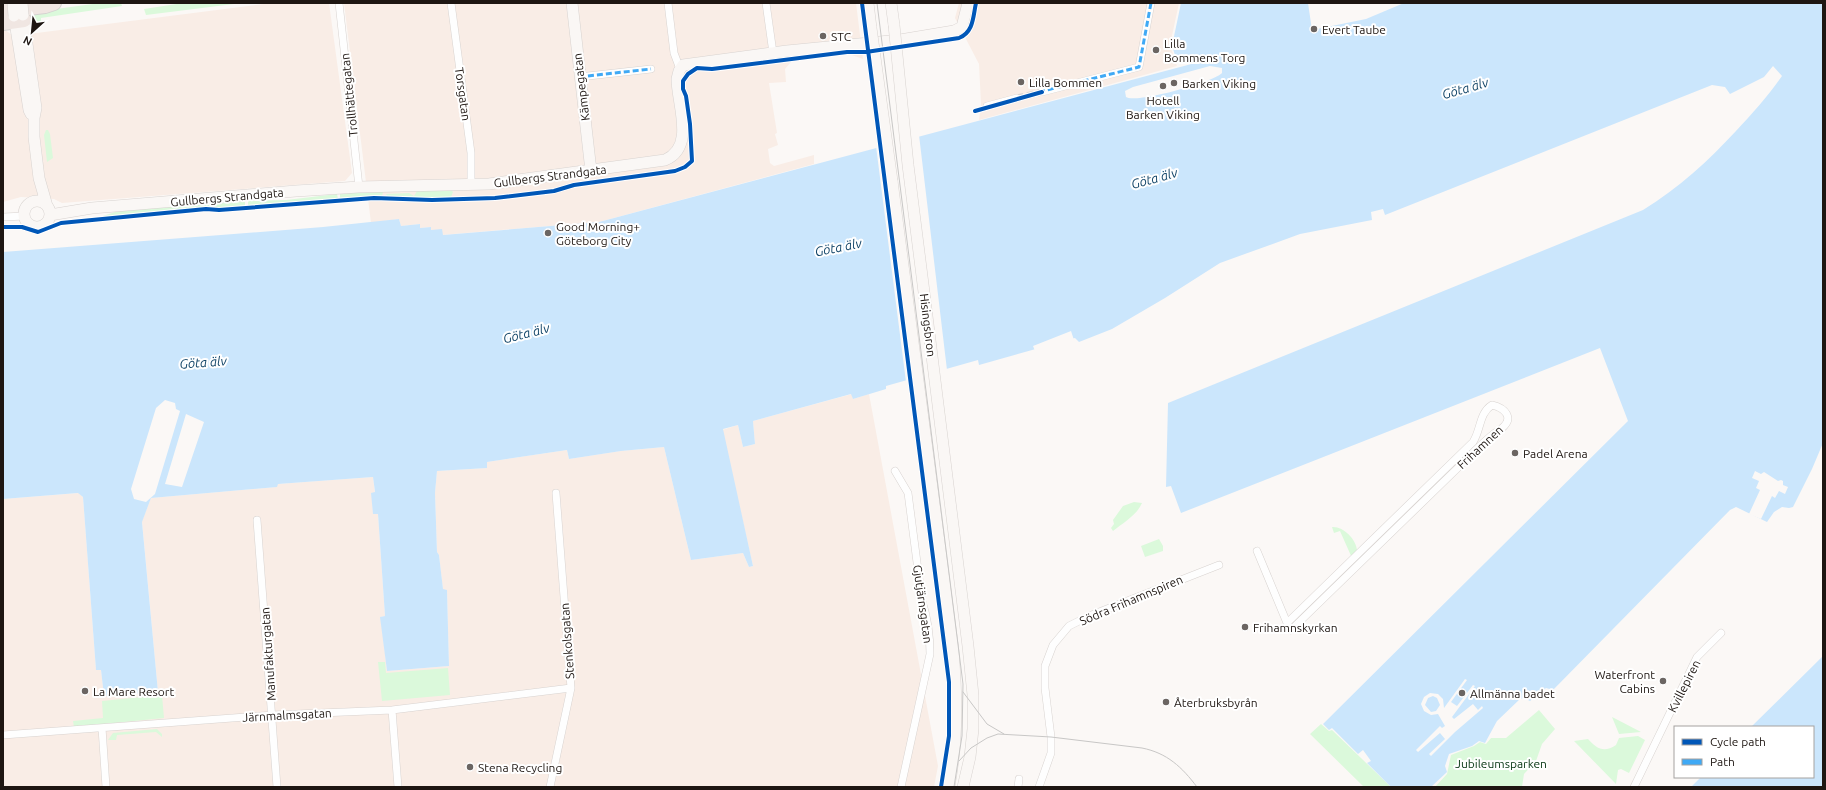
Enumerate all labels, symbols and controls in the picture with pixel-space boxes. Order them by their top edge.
north arrow [12,12,52,52]
place label: Evert Taube [1322,23,1386,36]
marker: Evert Taube [1309,24,1319,34]
place label: STC [831,30,852,43]
marker: STC [818,31,828,41]
text: N [21,34,34,48]
place label: Lilla Bommens Torg [1164,37,1245,64]
marker: Lilla Bommens Torg [1151,45,1161,55]
street label: Kämpegatan [570,52,592,122]
street label: Trollhättegatan [338,53,360,137]
street label: Torsgatan [453,67,473,121]
water label: Göta älv [1440,75,1490,101]
place label: Lilla Bommen [1029,76,1102,89]
marker: Lilla Bommen [1016,77,1026,87]
place label: Barken Viking [1182,77,1256,90]
marker: Barken Viking [1169,78,1179,88]
marker: Hotell Barken Viking [1158,81,1168,91]
place label: Hotell Barken Viking [1126,94,1200,121]
street label: Gullbergs Strandgata [493,163,607,189]
water label: Göta älv [1129,165,1179,191]
street label: Gullbergs Strandgata [170,186,284,208]
place label: Good Morning+ Göteborg City [556,220,640,247]
marker: Good Morning+ Göteborg City [543,228,553,238]
water label: Göta älv [813,235,863,258]
street label: Hisingsbron [918,293,938,357]
water label: Göta älv [501,320,551,346]
water label: Göta älv [179,353,228,371]
street label: Frihamnen [1455,423,1505,471]
place label: Padel Arena [1523,447,1588,460]
marker: Padel Arena [1510,448,1520,458]
street label: Gjutjärnsgatan [911,564,935,644]
street label: Södra Frihamnspiren [1077,572,1185,628]
street label: Stenkolsgatan [558,602,576,680]
street label: Manufakturgatan [258,607,278,701]
place label: Frihamnskyrkan [1253,621,1338,634]
marker: Frihamnskyrkan [1240,622,1250,632]
street label: Kvillepiren [1665,658,1703,714]
place label: Waterfront Cabins [1594,668,1655,695]
marker: Waterfront Cabins [1658,676,1668,686]
place label: La Mare Resort [93,685,174,698]
marker: La Mare Resort [80,686,90,696]
place label: Allmänna badet [1470,687,1555,700]
marker: Allmänna badet [1457,688,1467,698]
place label: Återbruksbyrån [1174,696,1258,709]
marker: Återbruksbyrån [1161,697,1171,707]
street label: Järnmalmsgatan [242,706,332,724]
legend [1674,726,1814,778]
text: Cycle path [1710,735,1766,748]
text: Path [1710,755,1735,768]
park label: Jubileumsparken [1455,757,1547,770]
place label: Stena Recycling [478,761,562,774]
marker: Stena Recycling [465,762,475,772]

